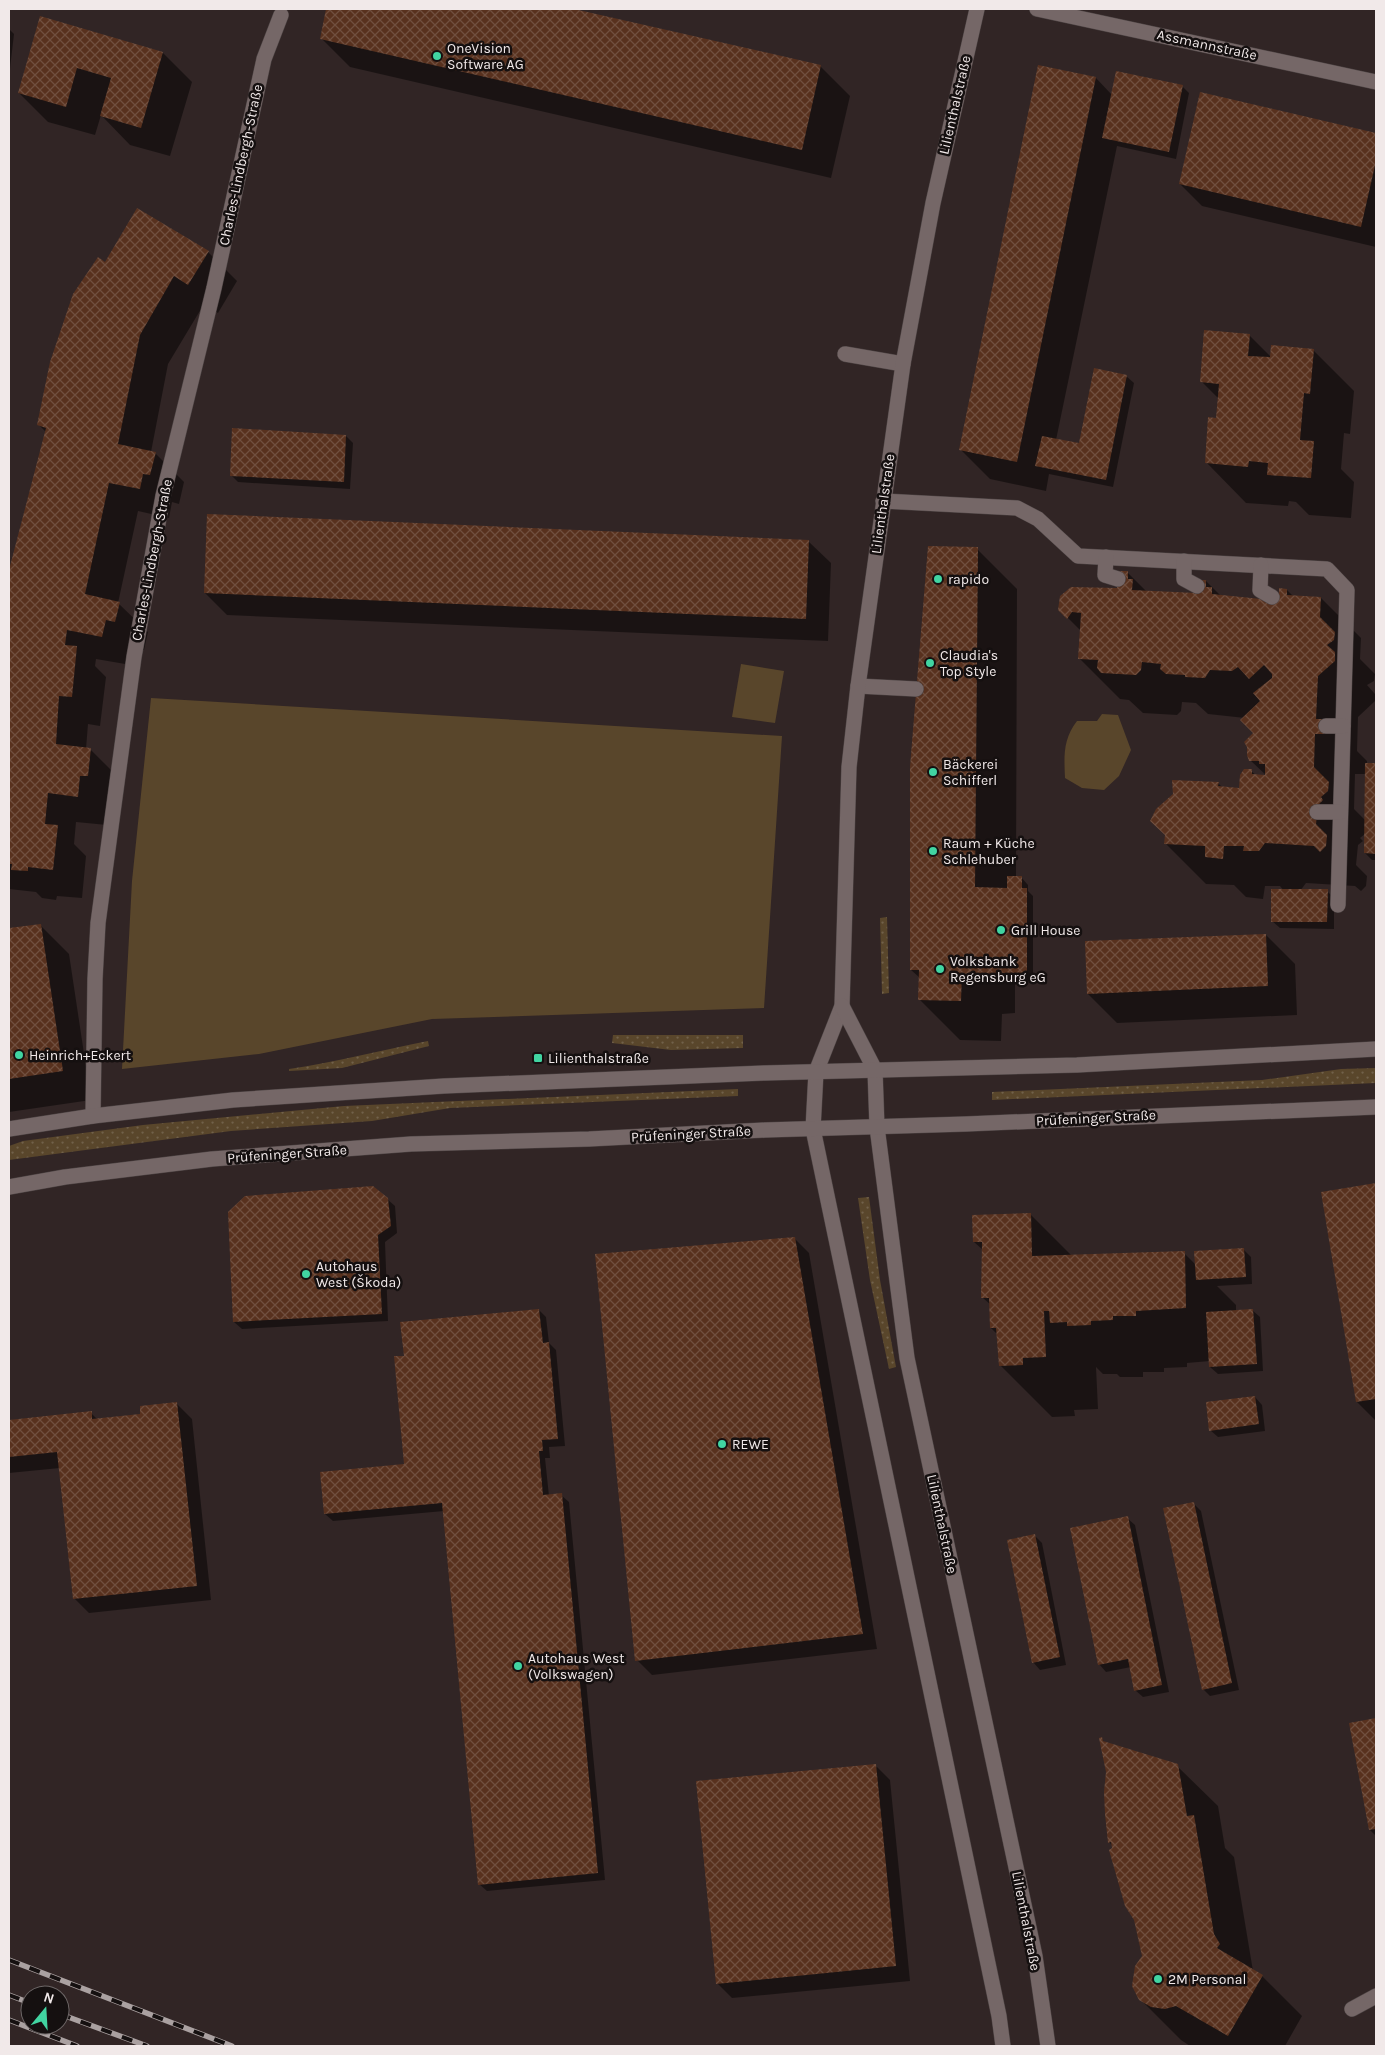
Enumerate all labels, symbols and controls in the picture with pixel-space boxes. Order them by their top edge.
street label: Assmannstraße [1156,26,1258,64]
place label: OneVision Software AG [447,40,524,73]
marker: OneVision Software AG [431,50,443,62]
street label: Lilienthalstraße [935,54,975,156]
street label: Charles-Lindbergh-Straße [216,83,266,247]
street label: Lilienthalstraße [868,453,898,555]
street label: Charles-Lindbergh-Straße [128,478,176,642]
place label: rapido [948,571,989,588]
marker: rapido [932,573,944,585]
place label: Claudia's Top Style [940,647,998,680]
marker: Claudia's Top Style [924,657,936,669]
place label: Bäckerei Schifferl [943,756,998,789]
marker: Bäckerei Schifferl [927,766,939,778]
place label: Raum + Küche Schlehuber [943,835,1035,868]
marker: Raum + Küche Schlehuber [927,845,939,857]
place label: Grill House [1011,922,1080,939]
marker: Grill House [995,924,1007,936]
place label: Volksbank Regensburg eG [950,953,1046,986]
marker: Volksbank Regensburg eG [934,963,946,975]
place label: Heinrich+Eckert [29,1047,131,1064]
marker: Heinrich+Eckert [13,1049,25,1061]
place label: Lilienthalstraße [548,1050,649,1067]
marker: Lilienthalstraße [532,1052,544,1064]
street label: Prüfeninger Straße [1036,1106,1156,1130]
street label: Prüfeninger Straße [631,1122,751,1146]
street label: Prüfeninger Straße [227,1141,347,1167]
place label: Autohaus West (Škoda) [316,1258,401,1291]
marker: Autohaus West (Škoda) [300,1268,312,1280]
place label: REWE [732,1436,769,1453]
marker: REWE [716,1438,728,1450]
street label: Lilienthalstraße [923,1473,961,1575]
place label: Autohaus West (Volkswagen) [528,1650,625,1683]
marker: Autohaus West (Volkswagen) [512,1660,524,1672]
street label: Lilienthalstraße [1008,1870,1044,1972]
place label: 2M Personal [1168,1971,1246,1988]
marker: 2M Personal [1152,1973,1164,1985]
north arrow [20,1985,70,2035]
text: N [41,1988,56,2008]

